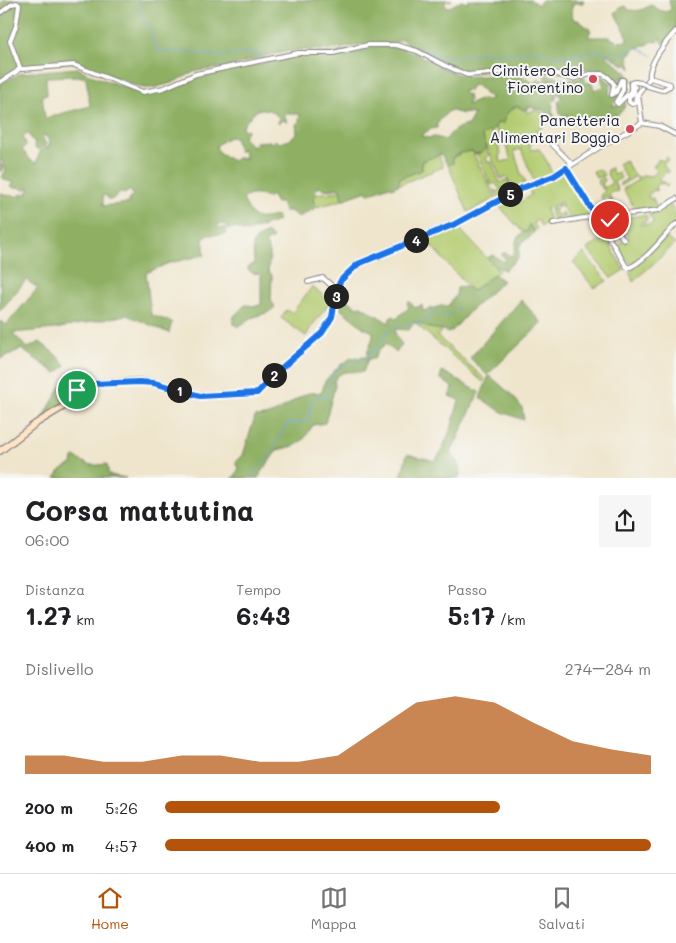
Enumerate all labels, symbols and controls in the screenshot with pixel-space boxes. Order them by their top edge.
place label: Cimitero del Fiorentino [491,60,583,97]
marker: Cimitero del Fiorentino [587,73,599,85]
place label: Panetteria Alimentari Boggio [490,110,620,147]
marker: Panetteria Alimentari Boggio [624,123,636,135]
pin: 5 [498,182,522,206]
text: 5 [506,185,515,204]
pin [589,199,631,241]
icon: check [596,206,624,234]
pin: 4 [404,228,428,252]
text: 4 [412,231,421,250]
pin: 3 [324,284,348,308]
text: 3 [332,287,341,306]
pin: 2 [262,362,286,388]
text: 2 [271,366,278,385]
pin [56,369,98,411]
icon: arrive [63,376,91,404]
pin: 1 [166,378,192,402]
text: 1 [176,381,183,400]
text: Corsa mattutina [25,492,254,528]
button: share [599,495,651,547]
text: 06:00 [25,529,69,550]
text: Distanza [25,580,85,599]
text: Tempo [236,580,281,599]
text: Passo [448,580,487,599]
text: 1.27 [25,599,72,631]
text: 6:43 [236,599,290,631]
text: 5:17 [448,599,495,631]
text: km [72,610,95,629]
text: /km [495,610,526,629]
text: Dislivello [25,658,93,679]
text: 274–284 m [565,658,651,679]
text: 200 m [25,797,73,818]
text: 5:26 [105,797,138,818]
text: 400 m [25,835,74,856]
text: 4:57 [105,835,138,856]
tab: Home [91,884,129,933]
tab: Mappa [311,884,357,933]
tab: Salvati [538,884,585,933]

